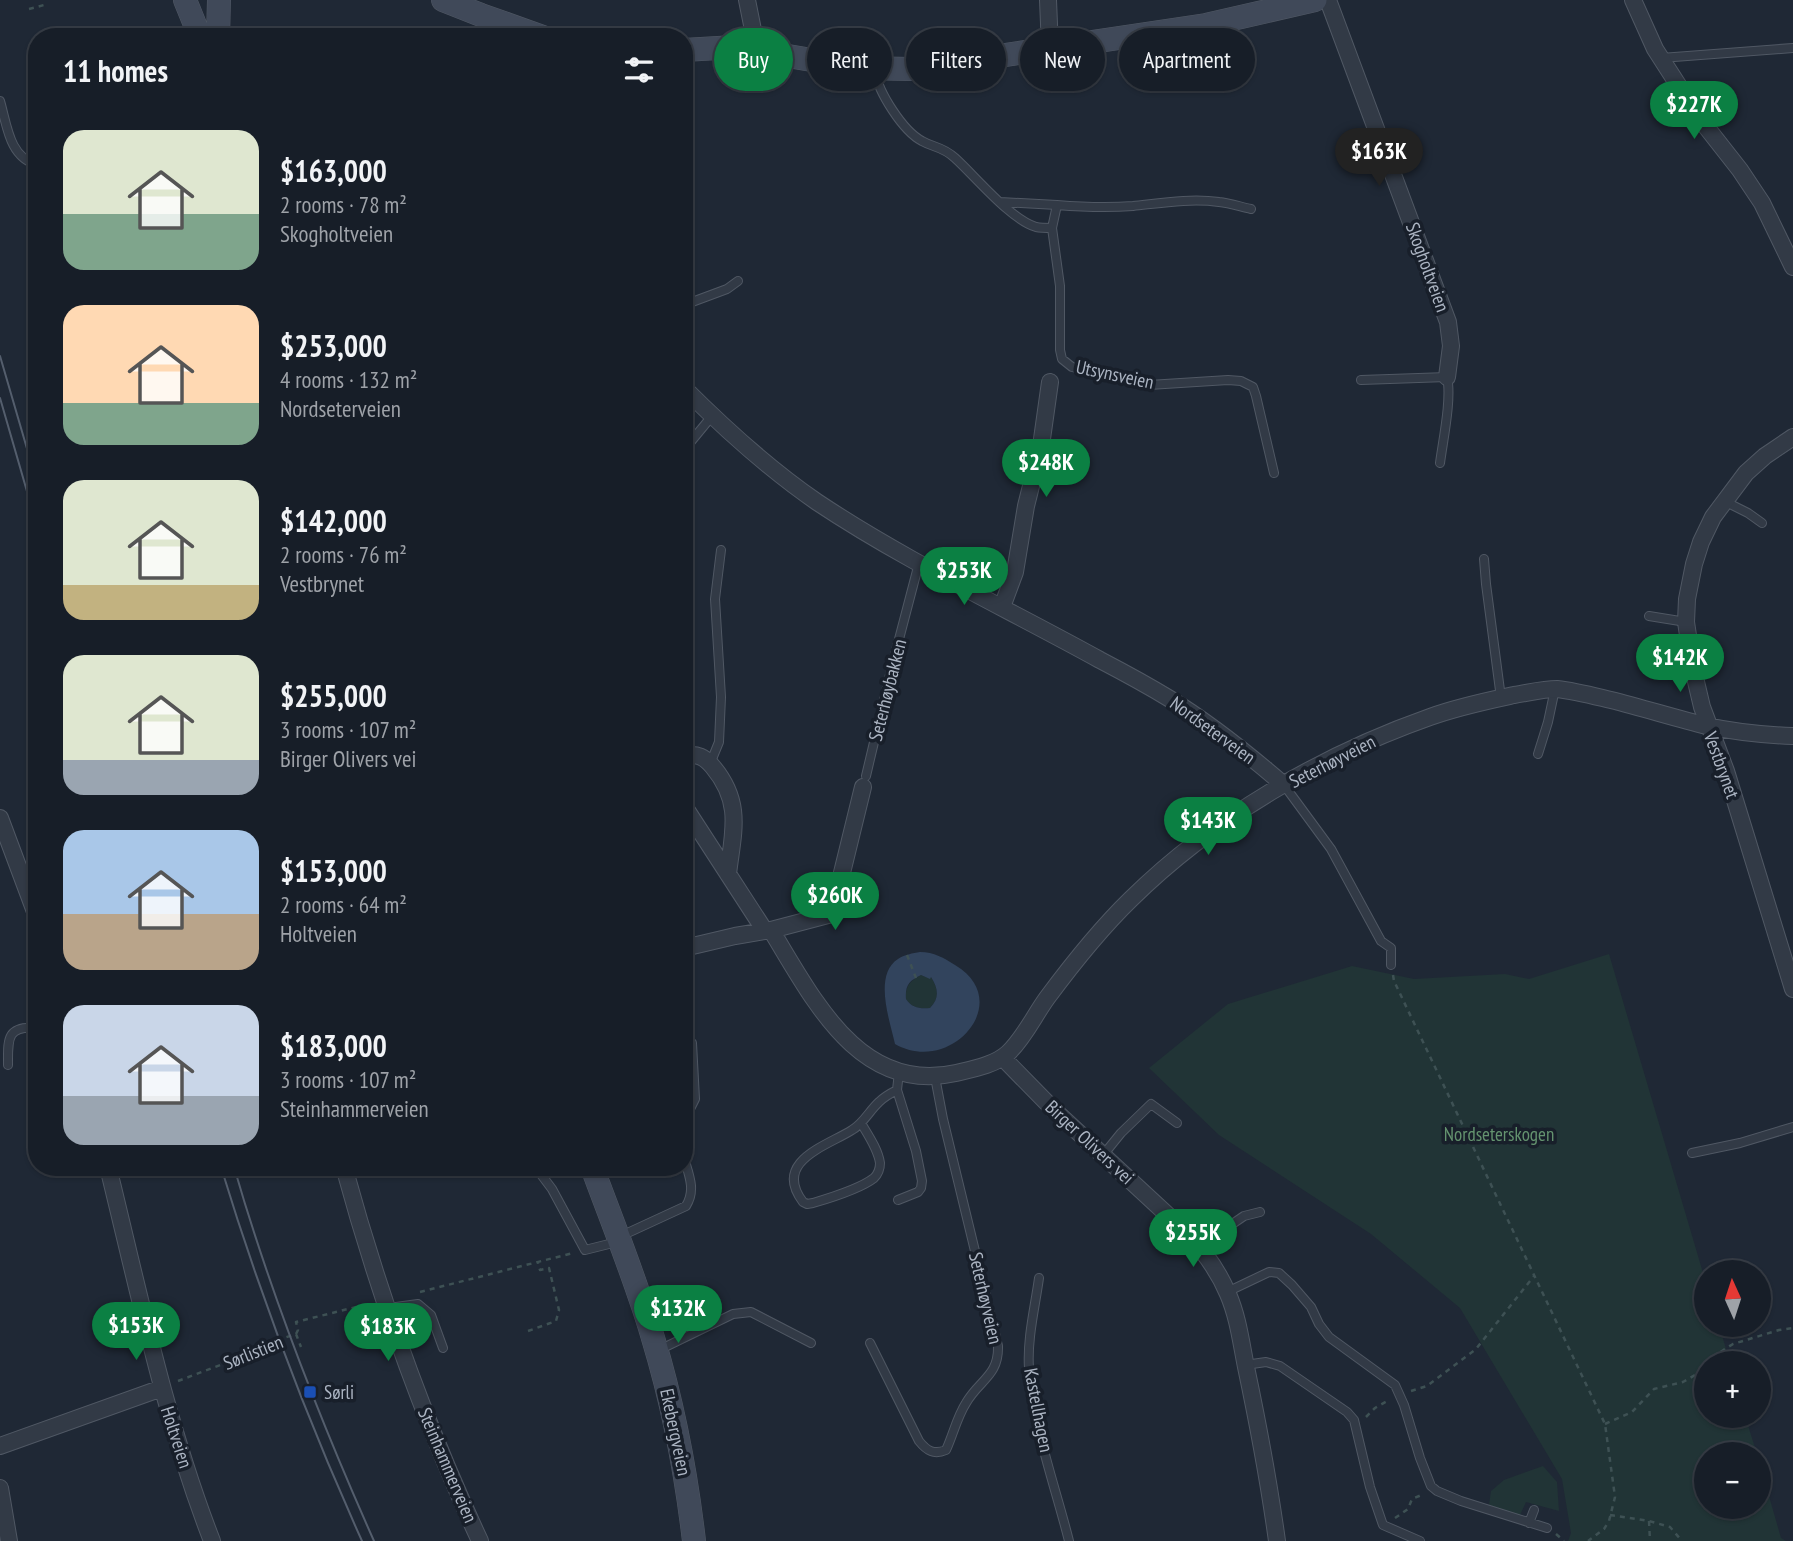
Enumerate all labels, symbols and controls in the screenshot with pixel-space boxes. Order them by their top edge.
chip: Buy [714,28,793,91]
chip: Rent [807,28,892,91]
chip: Filters [906,28,1006,91]
chip: New [1020,28,1105,91]
chip: Apartment [1119,28,1255,91]
text: 11 homes [63,51,168,90]
icon: filters [620,51,658,89]
pin: $227K [1645,82,1743,141]
text: $227K [1666,89,1722,118]
pin: $163K [1330,128,1428,188]
text: $163K [1351,136,1407,165]
text: $163,000 [280,151,387,190]
icon: home [119,158,203,242]
text: 2 rooms · 78 m² [280,190,407,219]
text: Skogholtveien [280,219,393,248]
street label: Skogholtveien [1401,219,1455,315]
text: $253,000 [280,326,387,365]
icon: home [119,333,203,417]
street label: Utsynsveien [1074,354,1156,394]
text: 4 rooms · 132 m² [280,365,417,394]
text: Nordseterveien [280,394,401,423]
pin: $248K [997,440,1095,499]
text: $248K [1018,447,1074,476]
text: $142,000 [280,501,387,540]
icon: home [119,508,203,592]
text: 2 rooms · 76 m² [280,540,407,569]
pin: $253K [915,548,1013,607]
text: $253K [936,555,992,584]
text: Vestbrynet [280,569,364,598]
pin: $142K [1631,634,1729,694]
street label: Seterhøybakken [863,636,911,744]
text: $142K [1652,642,1708,671]
text: $255,000 [280,676,387,715]
icon: home [119,683,203,767]
street label: Nordseterveien [1166,691,1260,769]
text: 3 rooms · 107 m² [280,715,416,744]
street label: Vestbrynet [1699,727,1745,802]
street label: Seterhøyveien [1285,729,1379,793]
text: Birger Olivers vei [280,744,416,773]
pin: $143K [1159,798,1257,857]
text: $143K [1180,805,1236,834]
text: $153,000 [280,851,387,890]
icon: home [119,858,203,942]
pin: $260K [786,872,884,932]
text: $260K [807,880,863,909]
text: 2 rooms · 64 m² [280,890,407,919]
text: Holtveien [280,919,357,948]
text: $183,000 [280,1026,387,1065]
icon: home [119,1033,203,1117]
text: 3 rooms · 107 m² [280,1065,416,1094]
text: Steinhammerveien [280,1094,429,1123]
street label: Birger Olivers vei [1041,1095,1139,1189]
park label: Nordseterskogen [1444,1122,1554,1146]
pin: $255K [1144,1210,1242,1269]
text: $255K [1165,1217,1221,1246]
street label: Seterhøyveien [964,1250,1008,1346]
north arrow [1694,1260,1771,1337]
map controls [1694,1260,1771,1519]
pin: $132K [629,1286,727,1345]
text: $132K [650,1293,706,1322]
pin: $153K [87,1302,185,1362]
pin: $183K [339,1304,437,1363]
text: $153K [108,1310,164,1339]
text: $183K [360,1311,416,1340]
street label: Sørlistien [220,1329,286,1375]
button: + [1694,1351,1771,1428]
street label: Kastellhagen [1019,1366,1059,1454]
place label: Sørli [324,1380,354,1404]
marker: Sørli [302,1384,318,1400]
street label: Ekebergveien [655,1386,697,1478]
street label: Holtveien [156,1403,198,1471]
street label: Steinhammerveien [413,1404,483,1526]
button: − [1694,1442,1771,1519]

